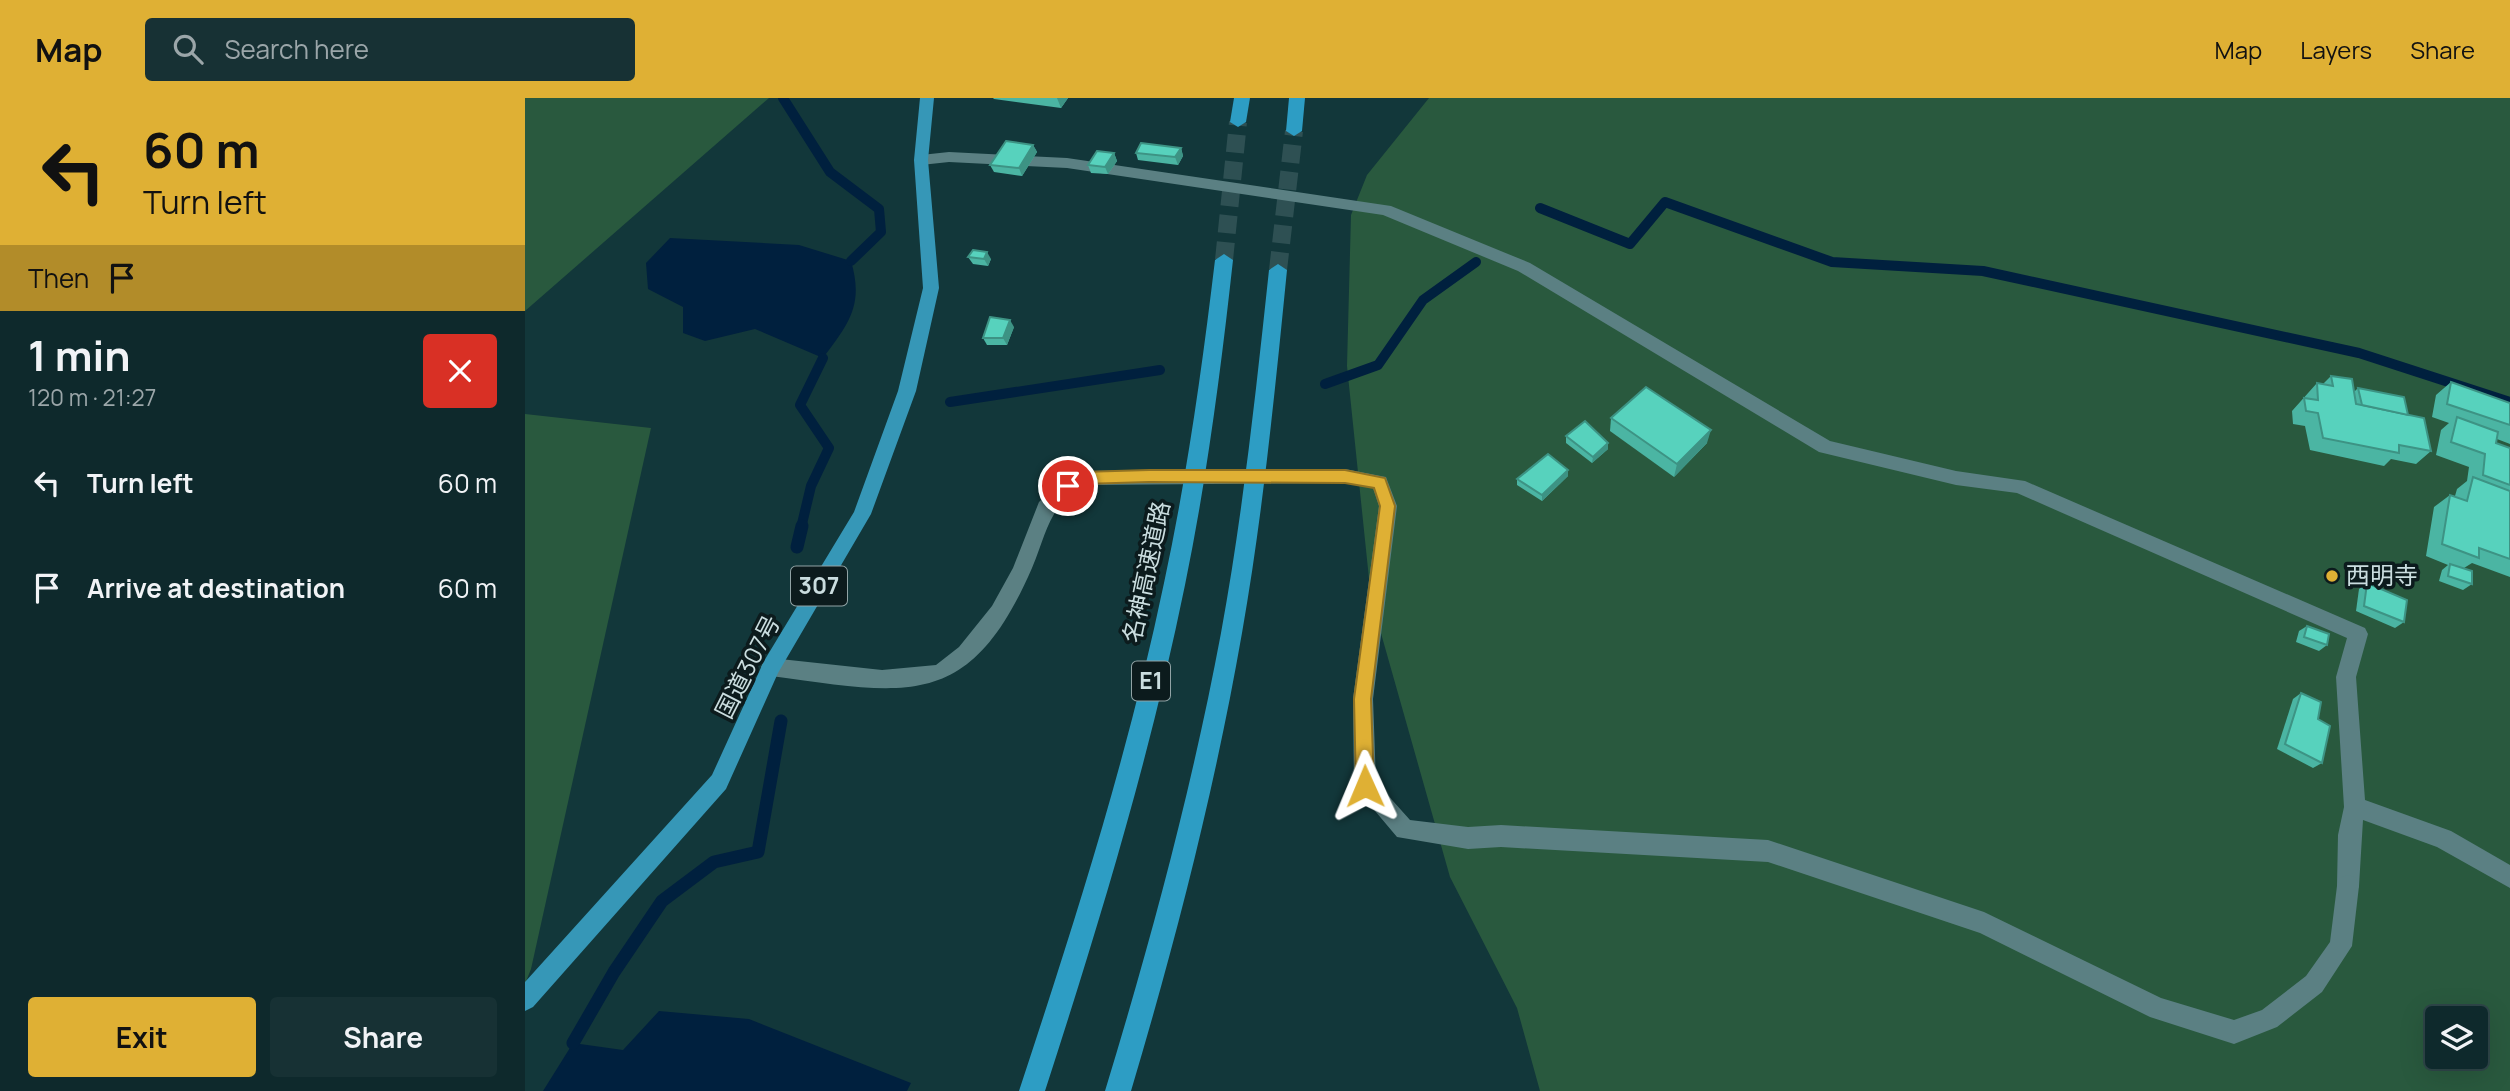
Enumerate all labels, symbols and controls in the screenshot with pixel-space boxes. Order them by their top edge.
search box [145,18,635,81]
text: Map [35,27,103,72]
icon: search [169,30,207,68]
text: Search here [225,31,369,67]
text: Map [2215,33,2262,66]
text: Layers [2300,33,2372,66]
text: Share [2410,33,2475,66]
text: 60 m [143,116,260,183]
icon: left [28,126,119,217]
text: Turn left [143,180,267,224]
icon: arrive [103,259,141,297]
text: Then [28,260,89,296]
text: 1 min [28,326,131,384]
button: close [423,334,497,408]
text: 120 m · 21:27 [28,381,156,413]
pin [1038,456,1098,516]
icon: left [28,464,66,502]
text: Turn left [87,465,194,501]
text: 60 m [438,465,497,501]
icon: arrive [1049,467,1087,505]
street label: 名神高速道路 [1114,498,1177,646]
place label: 西明寺 [2346,558,2418,591]
road number: 307 [791,566,847,606]
marker: 西明寺 [2324,568,2340,584]
icon: arrive [28,569,66,607]
text: Arrive at destination [87,570,345,606]
text: 60 m [438,570,497,606]
street label: 国道307号 [707,609,787,724]
road number: E1 [1132,662,1170,701]
position arrow [1328,749,1402,823]
button: Exit [28,997,256,1077]
button: Share [270,997,497,1077]
map controls [2425,1006,2488,1069]
button: layers [2425,1006,2488,1069]

